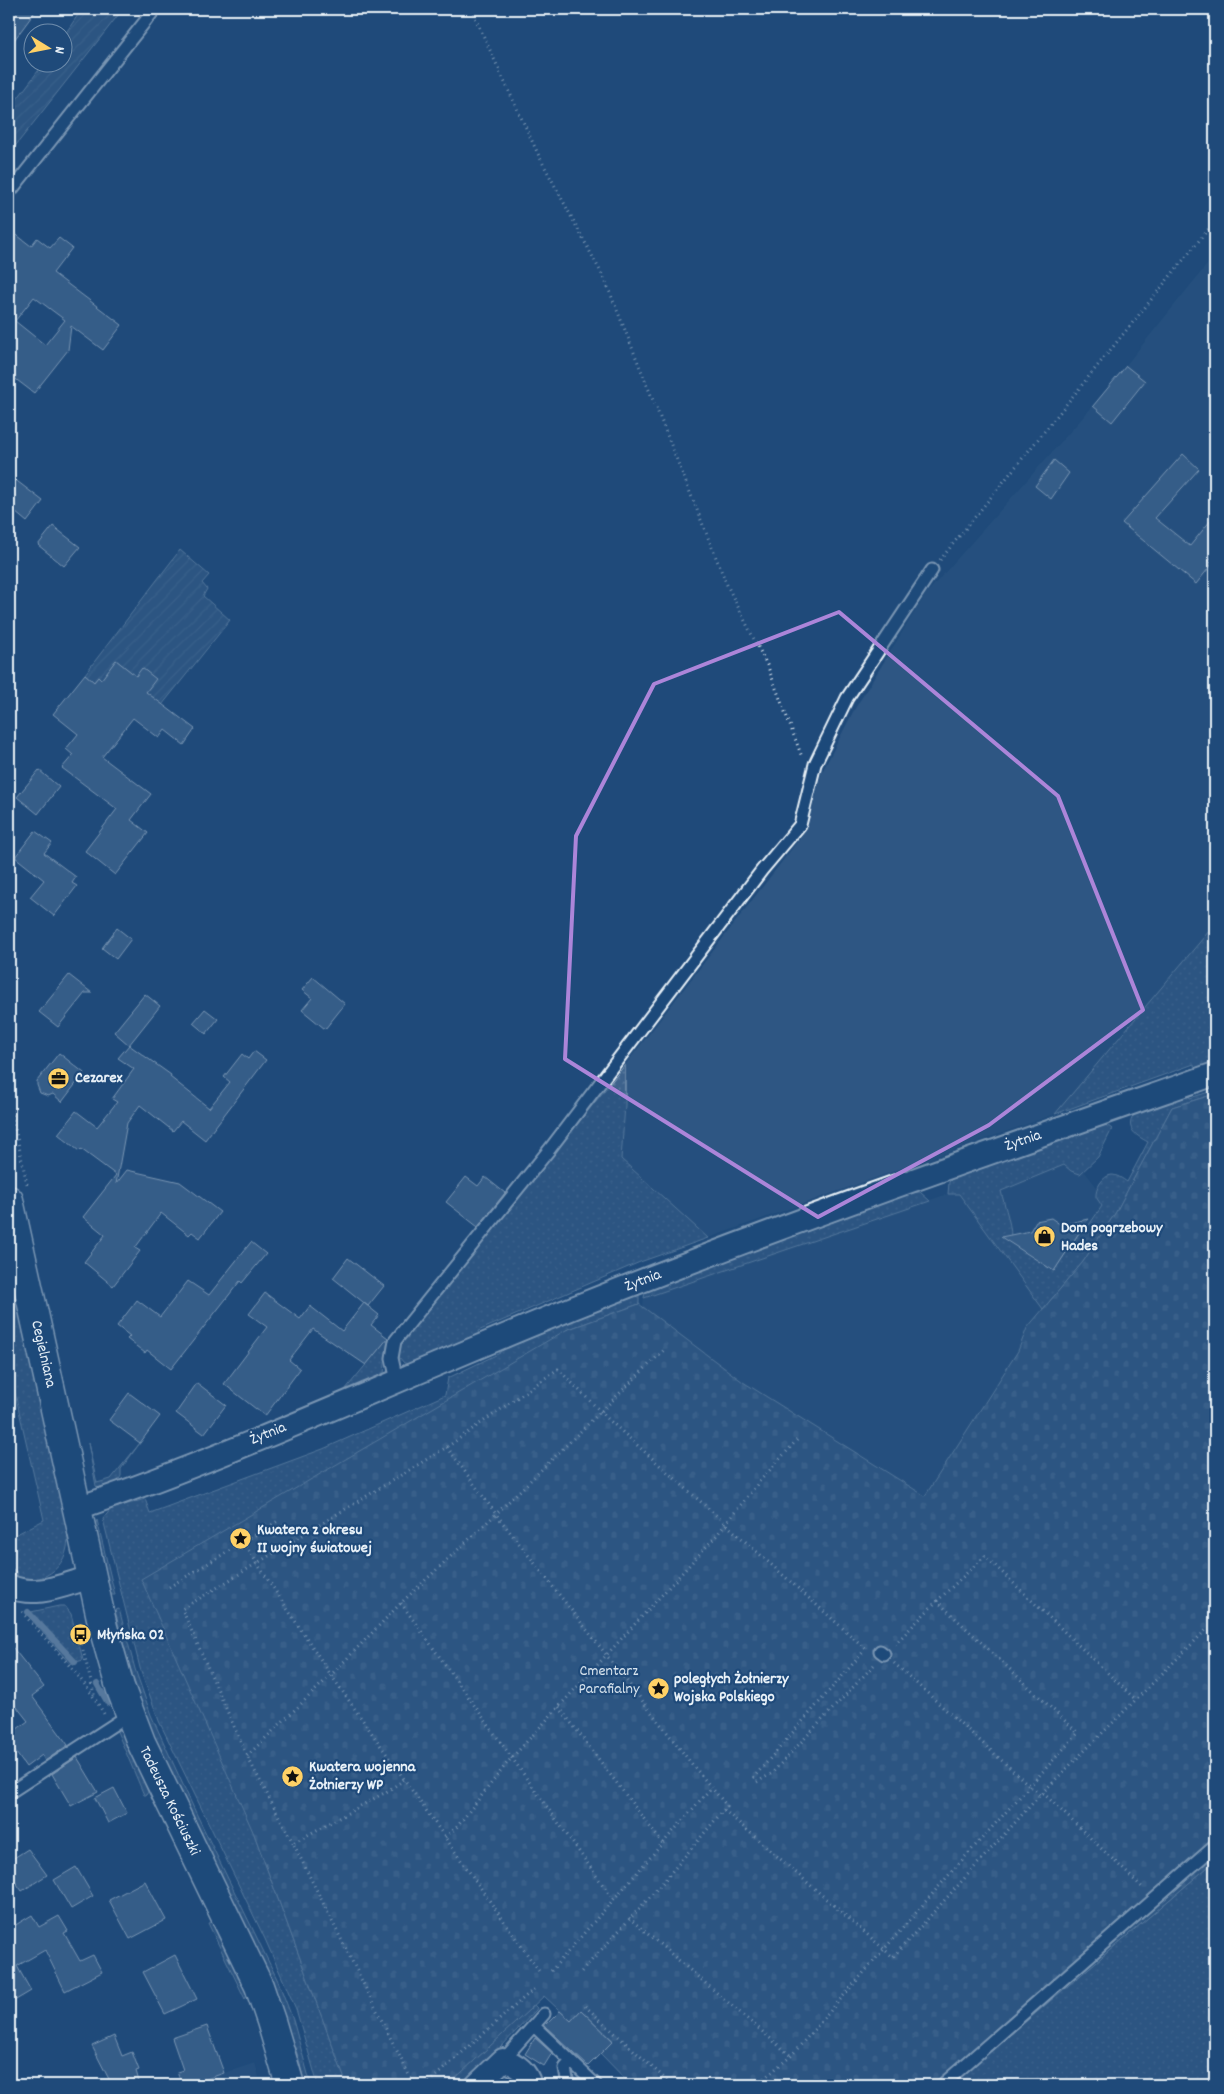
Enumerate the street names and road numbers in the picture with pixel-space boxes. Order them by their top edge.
street label: Żytnia [1002,1124,1045,1158]
street label: Żytnia [621,1263,665,1298]
street label: Cegielniana [24,1318,62,1390]
street label: Żytnia [246,1416,290,1452]
street label: Tadeusza Kościuszki [133,1742,206,1860]

